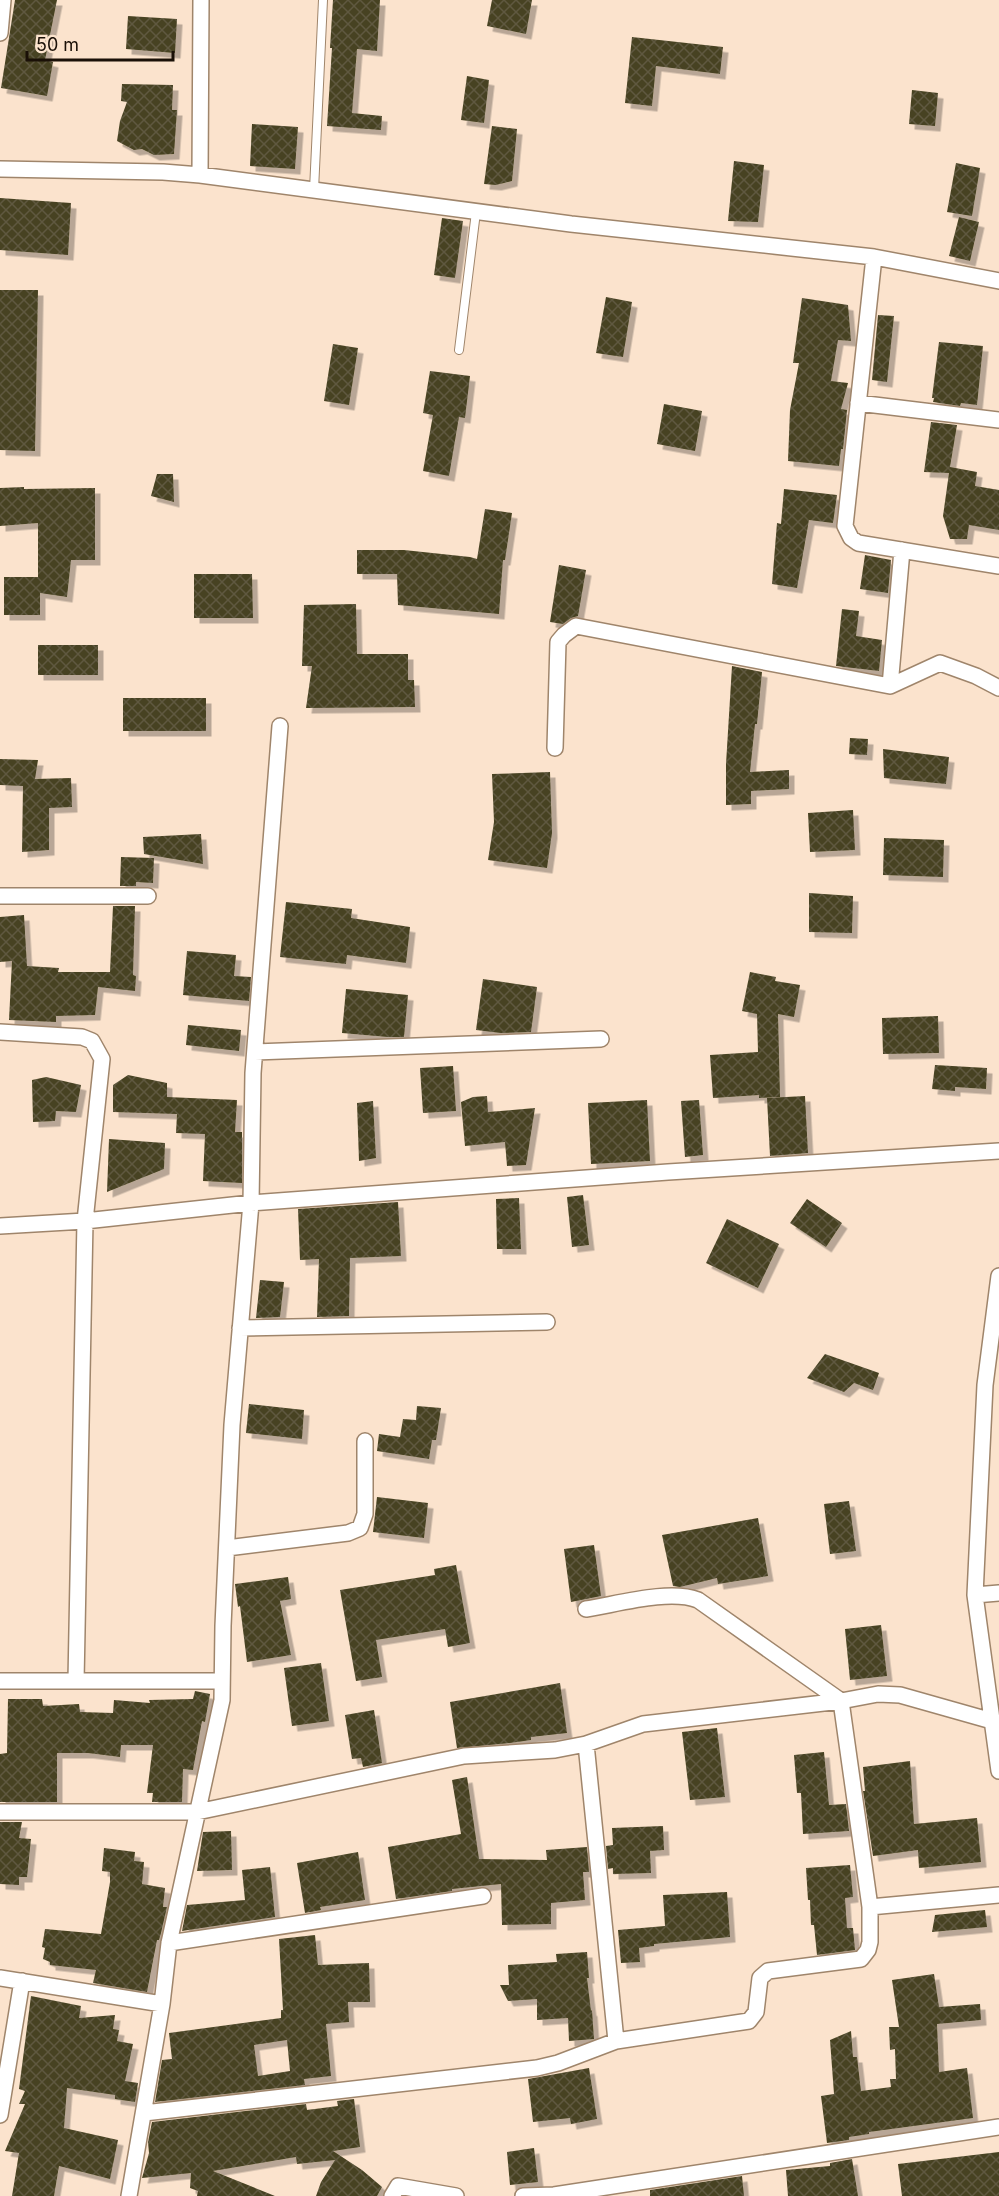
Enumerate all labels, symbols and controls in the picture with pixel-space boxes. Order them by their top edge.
scale bar [27,24,172,62]
text: 50 m [36,34,79,55]

